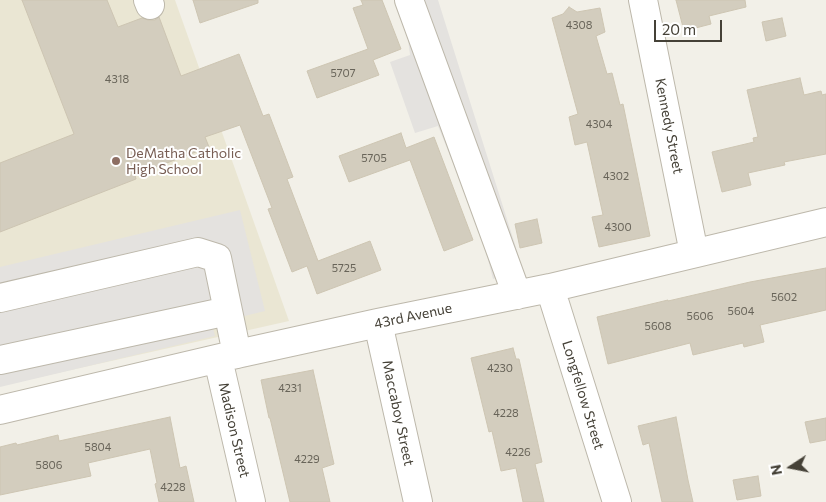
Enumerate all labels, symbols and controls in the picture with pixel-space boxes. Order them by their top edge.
scale bar [656,10,724,42]
house number: 4308 [566,18,592,32]
text: 20 m [662,20,696,38]
house number: 5707 [330,66,356,80]
house number: 4318 [105,72,129,86]
street label: Kennedy Street [651,77,687,175]
house number: 4304 [586,117,612,131]
place label: DeMatha Catholic High School [126,145,241,178]
house number: 5705 [361,151,387,165]
marker: DeMatha Catholic High School [110,155,122,167]
house number: 4302 [603,169,629,183]
house number: 4300 [604,220,632,234]
house number: 5725 [332,261,356,275]
house number: 5602 [771,290,797,304]
street label: 43rd Avenue [373,300,453,332]
house number: 5604 [728,304,754,318]
house number: 5606 [687,309,713,323]
house number: 5608 [645,319,671,333]
street label: Longfellow Street [558,338,608,452]
street label: Maccaboy Street [379,359,417,467]
house number: 4230 [487,361,513,375]
street label: Madison Street [215,381,253,479]
house number: 4231 [278,381,302,395]
house number: 4228 [493,406,519,420]
house number: 5804 [85,440,111,454]
north arrow [766,442,816,492]
house number: 4226 [505,445,531,459]
house number: 4229 [294,452,320,466]
house number: 5806 [36,458,62,472]
text: N [766,463,785,477]
house number: 4228 [160,480,186,494]

